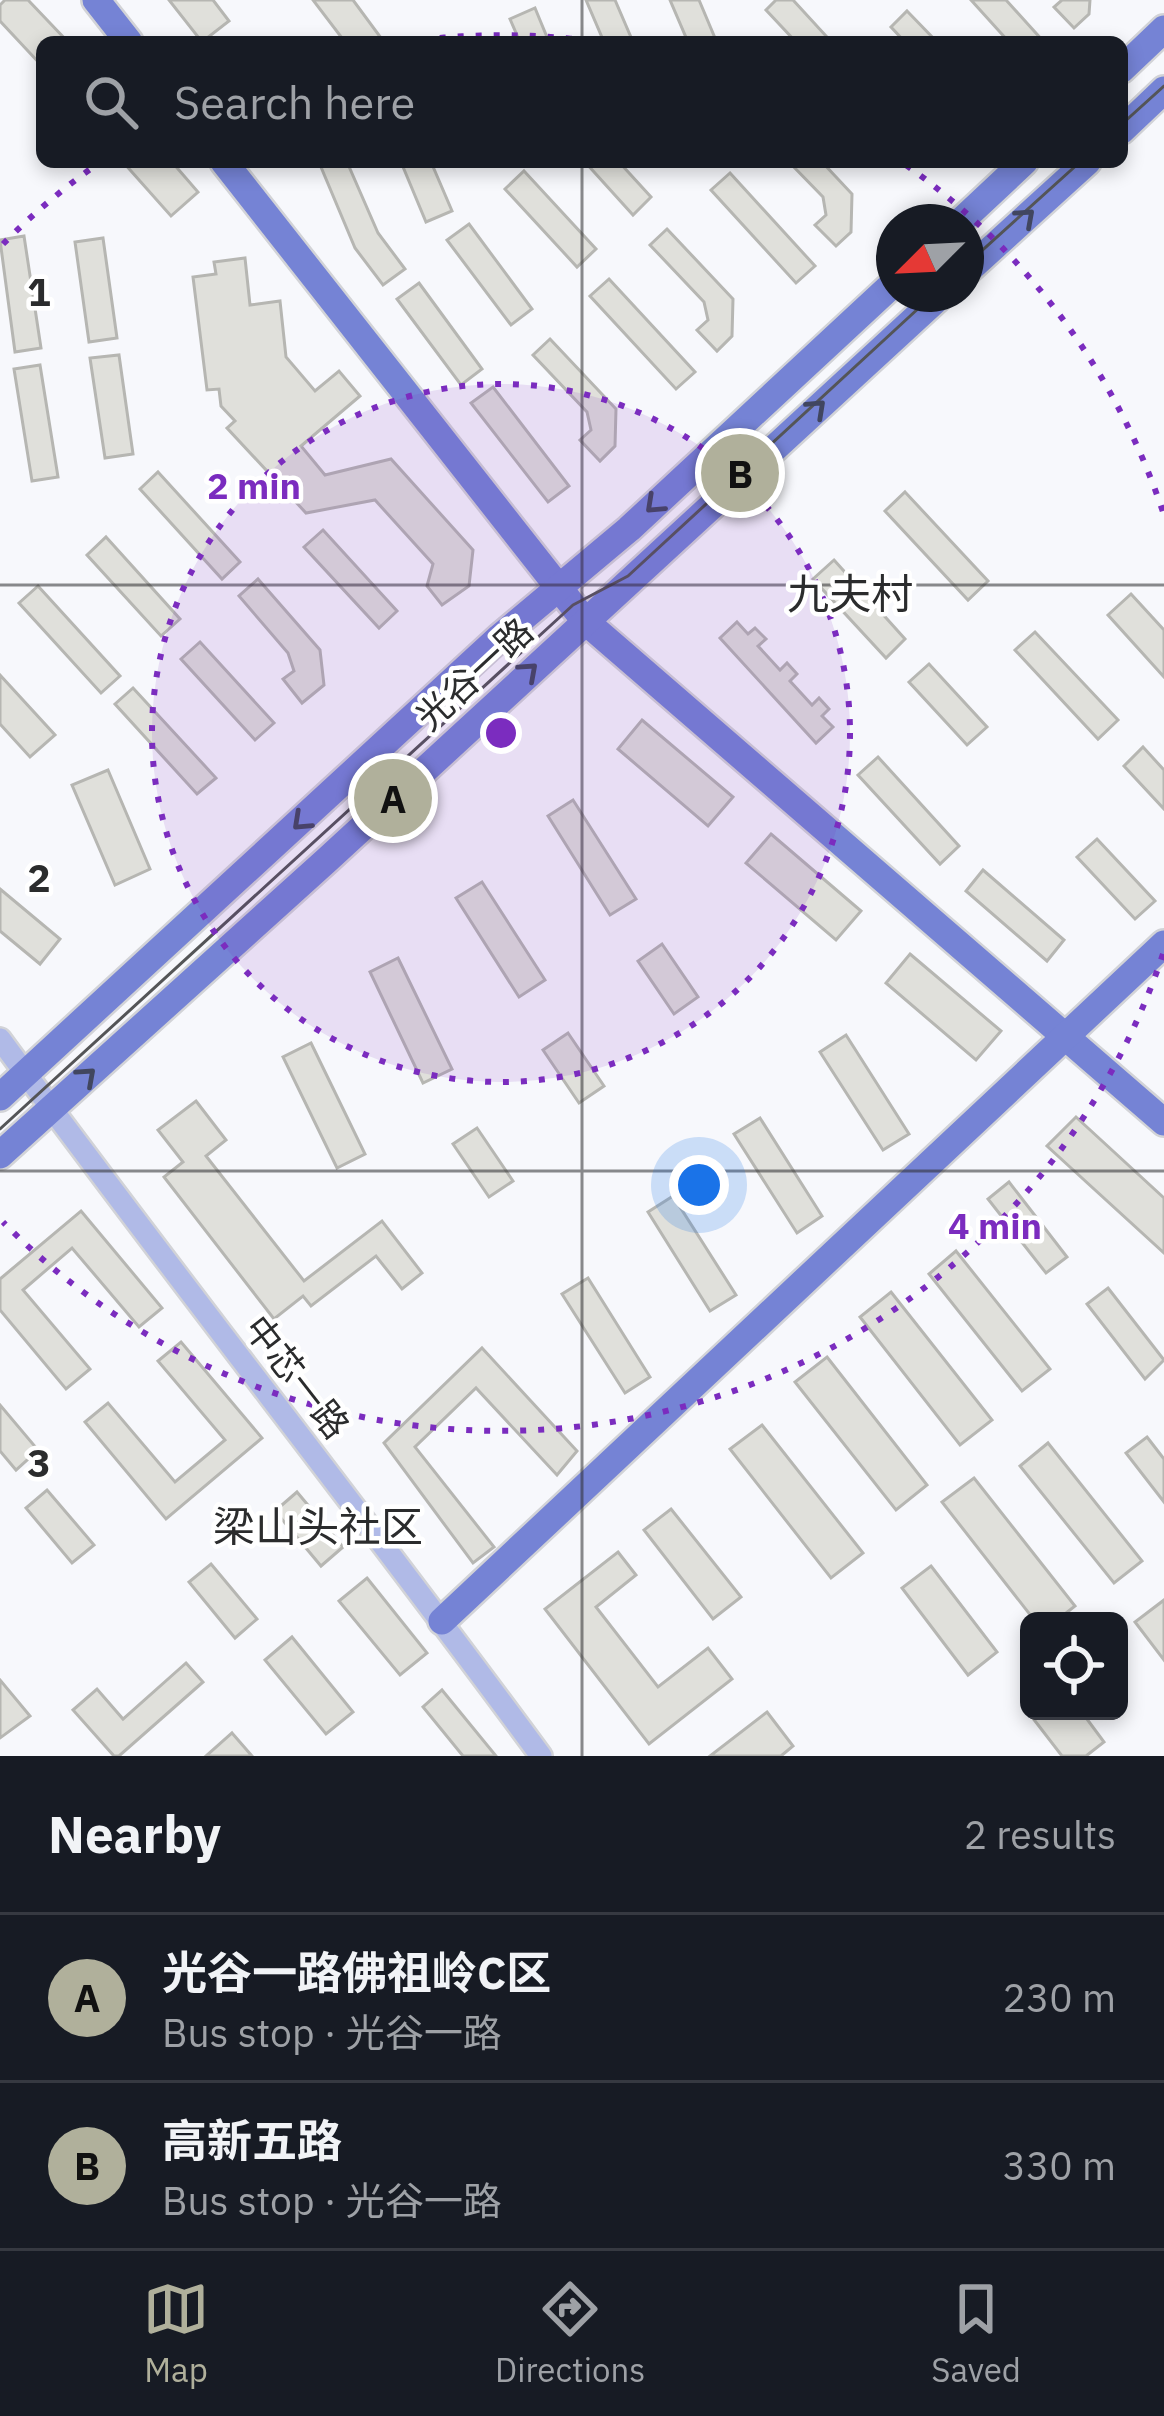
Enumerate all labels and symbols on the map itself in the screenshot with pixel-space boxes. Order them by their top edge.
north arrow [876,204,984,312]
one-way arrow [1013,210,1034,231]
text: 1 [27,266,51,317]
one-way arrow [804,401,825,423]
pin: B [701,428,779,518]
text: 2 min [207,462,301,509]
one-way arrow [646,491,667,513]
district label: 九夫村 [787,566,913,621]
street label: 光谷一路 [405,607,542,740]
one-way arrow [516,664,537,686]
centre of rings [480,712,522,754]
pin: A [354,753,432,843]
one-way arrow [293,807,314,829]
text: 2 [27,852,51,903]
one-way arrow [73,1069,94,1090]
your location [669,1155,729,1215]
text: 4 min [948,1202,1042,1249]
street label: 中芯一路 [235,1305,360,1448]
text: 3 [27,1437,51,1488]
district label: 梁山头社区 [213,1499,423,1554]

